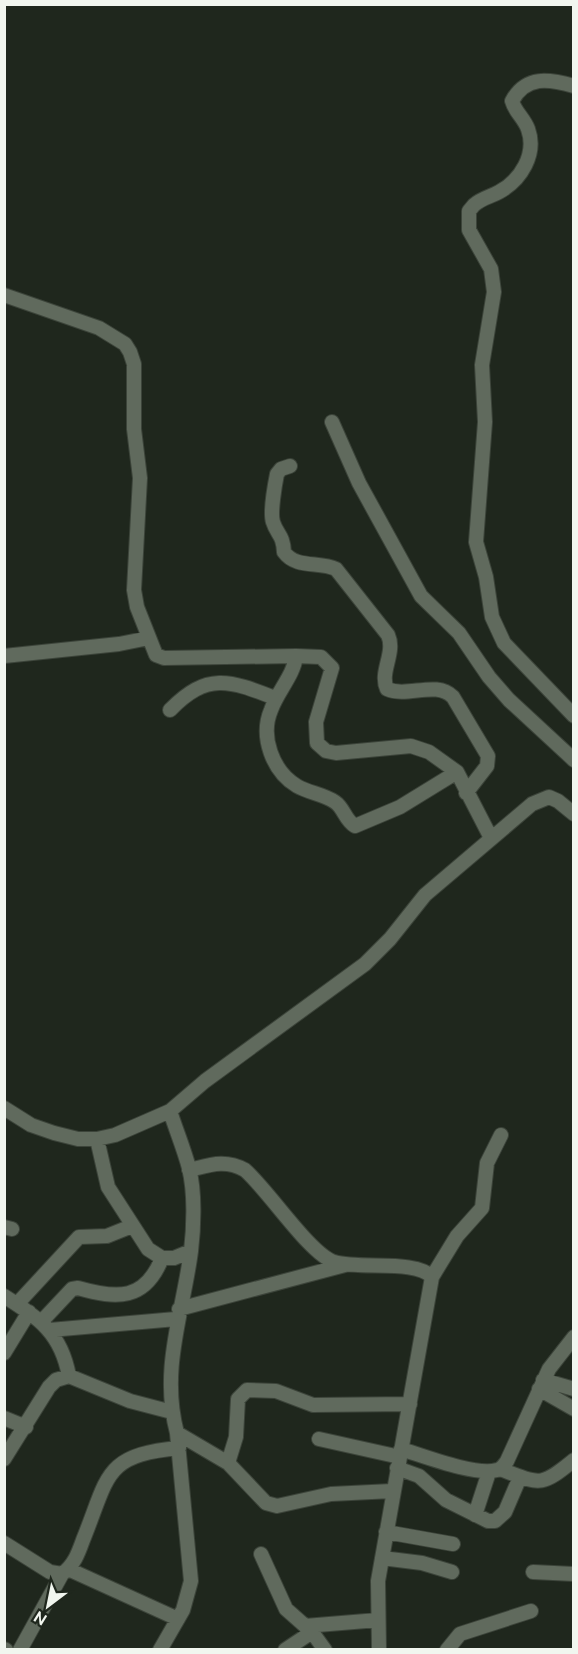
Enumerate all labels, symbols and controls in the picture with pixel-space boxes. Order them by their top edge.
north arrow [18,1576,78,1636]
text: N [30,1608,50,1630]

